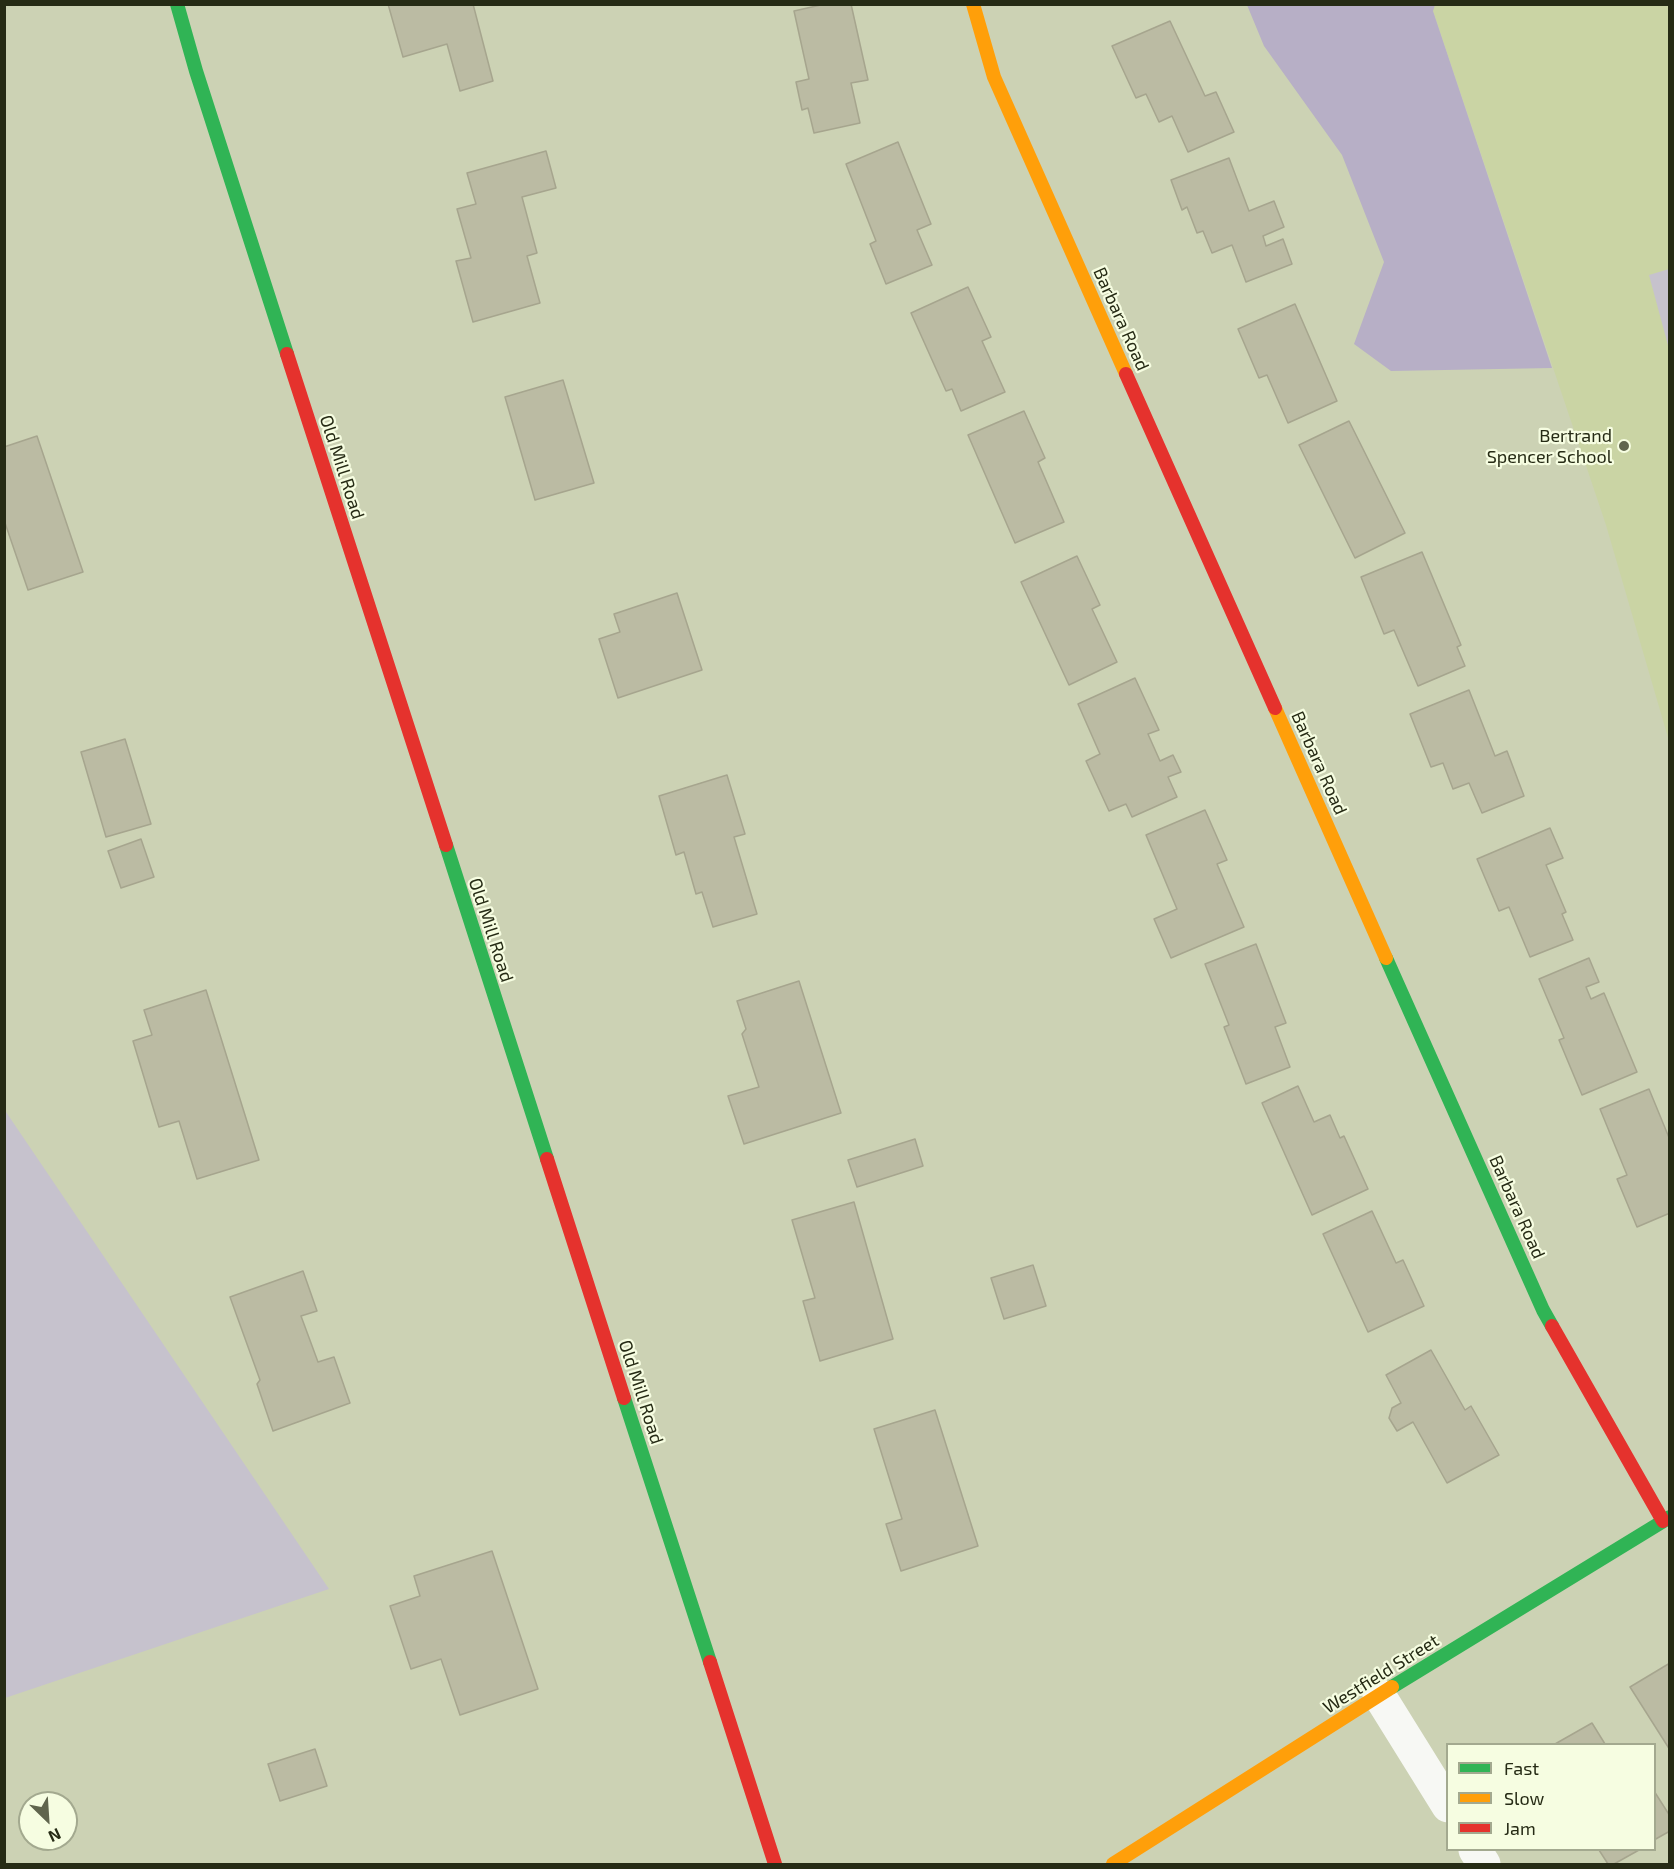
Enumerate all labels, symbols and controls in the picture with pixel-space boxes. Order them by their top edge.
street label: Barbara Road [1089,264,1153,374]
street label: Old Mill Road [315,412,369,522]
place label: Bertrand Spencer School [1487,425,1612,468]
marker: Bertrand Spencer School [1617,439,1631,453]
street label: Barbara Road [1287,708,1351,818]
street label: Old Mill Road [464,875,518,985]
street label: Barbara Road [1485,1152,1549,1262]
street label: Old Mill Road [614,1337,668,1447]
street label: Westfield Street [1319,1630,1443,1718]
legend [1446,1743,1656,1851]
text: Fast [1504,1757,1539,1779]
text: Slow [1504,1787,1544,1809]
north arrow [18,1791,78,1851]
text: Jam [1504,1817,1536,1839]
text: N [46,1825,64,1847]

